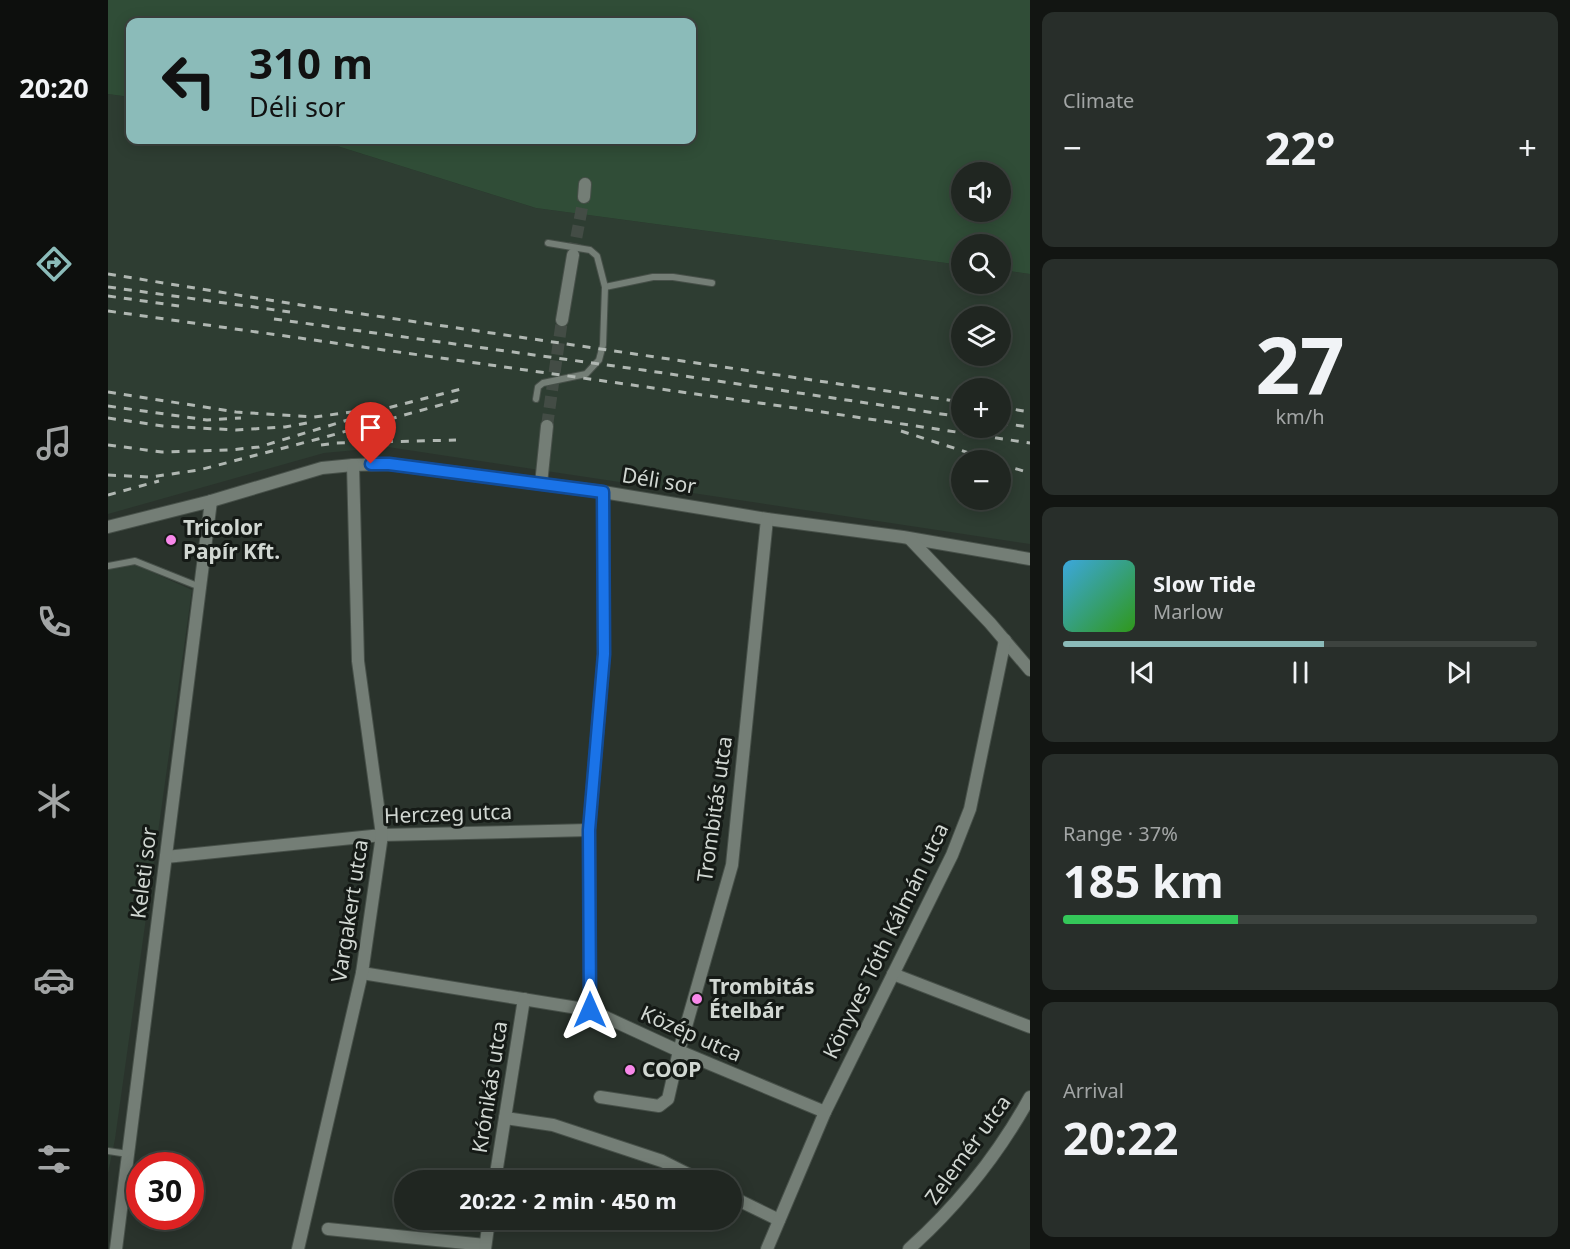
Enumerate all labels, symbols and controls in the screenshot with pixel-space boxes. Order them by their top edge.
text: 310 m [249,34,373,91]
icon: left [150,42,228,120]
text: 20:20 [19,69,89,106]
text: Climate [1063,87,1134,114]
text: Déli sor [249,88,345,125]
text: 22° [1265,117,1335,178]
text: − [1063,125,1082,170]
text: + [1518,125,1537,170]
map controls [951,162,1011,510]
button: sound [951,162,1011,222]
button: search [951,234,1011,294]
icon: directions [33,243,75,285]
button: layers [951,306,1011,366]
text: 27 [1255,311,1345,417]
button: + [951,378,1011,438]
pin [345,402,396,464]
text: km/h [1275,403,1325,430]
icon: arrive [354,411,387,444]
icon: music [33,422,75,464]
button: − [951,450,1011,510]
street label: Déli sor [620,460,699,500]
place label: Tricolor Papír Kft. [183,513,280,565]
marker: Tricolor Papír Kft. [164,533,178,547]
text: Slow Tide [1153,568,1256,598]
text: Marlow [1153,598,1223,625]
icon: phone [33,601,75,643]
icon: previous [1126,656,1159,689]
icon: pause [1284,656,1317,689]
icon: next [1442,656,1475,689]
street label: Trombitás utca [690,734,738,884]
icon: climate [33,780,75,822]
street label: Herczeg utca [383,797,513,829]
street label: Könyves Tóth Kálmán utca [816,818,954,1063]
text: Range · 37% [1063,820,1178,847]
street label: Keleti sor [124,825,163,920]
street label: Vargakert utca [324,837,374,984]
text: 185 km [1063,850,1224,911]
icon: car [33,959,75,1001]
place label: Trombitás Ételbár [709,972,814,1024]
position arrow [558,978,622,1042]
marker: Trombitás Ételbár [690,992,704,1006]
street label: Közép utca [636,998,746,1068]
street label: Krónikás utca [465,1019,513,1155]
place label: COOP [642,1055,701,1083]
marker: COOP [623,1063,637,1077]
text: Arrival [1063,1077,1124,1104]
street label: Zelemér utca [918,1089,1016,1210]
text: 20:22 [1063,1107,1179,1168]
icon: filters [33,1138,75,1180]
speed limit sign: 30 [126,1152,204,1230]
text: 20:22 · 2 min · 450 m [459,1185,677,1215]

